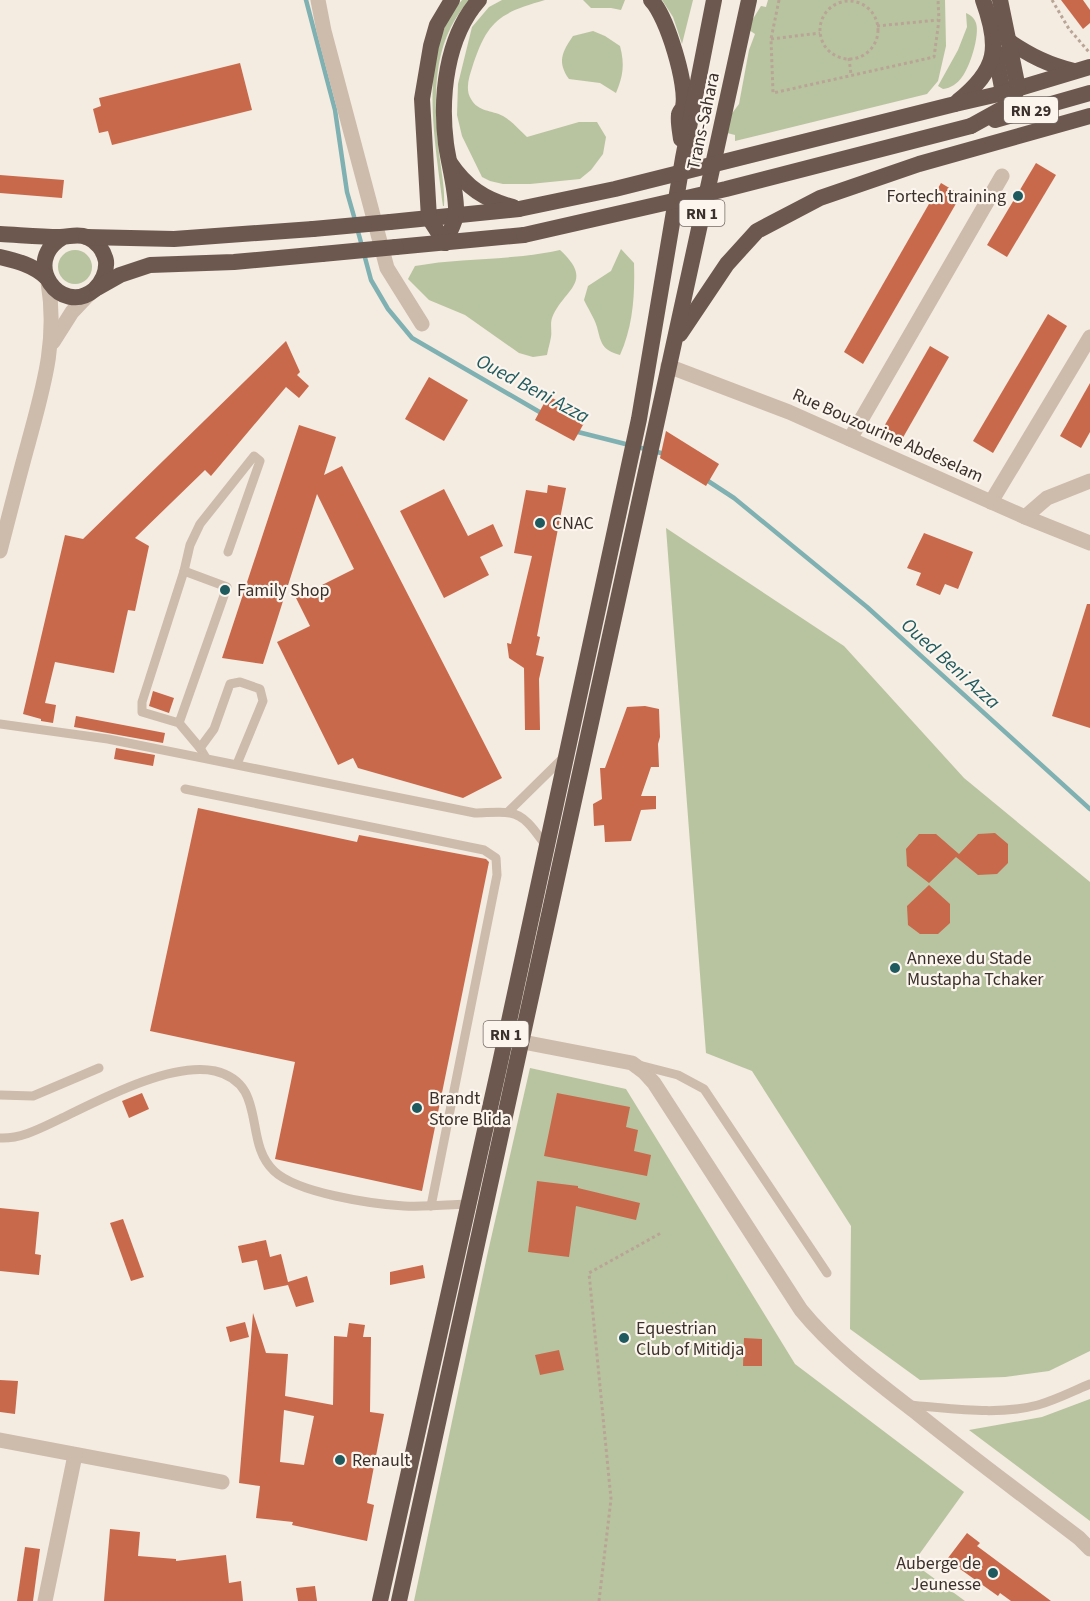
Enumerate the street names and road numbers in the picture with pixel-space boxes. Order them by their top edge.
street label: Trans-Sahara [681,70,726,172]
road number: RN 29 [1004,97,1058,123]
road number: RN 1 [680,200,724,226]
street label: Rue Bouzourine Abdeselam [788,382,987,489]
road number: RN 1 [484,1021,528,1047]

